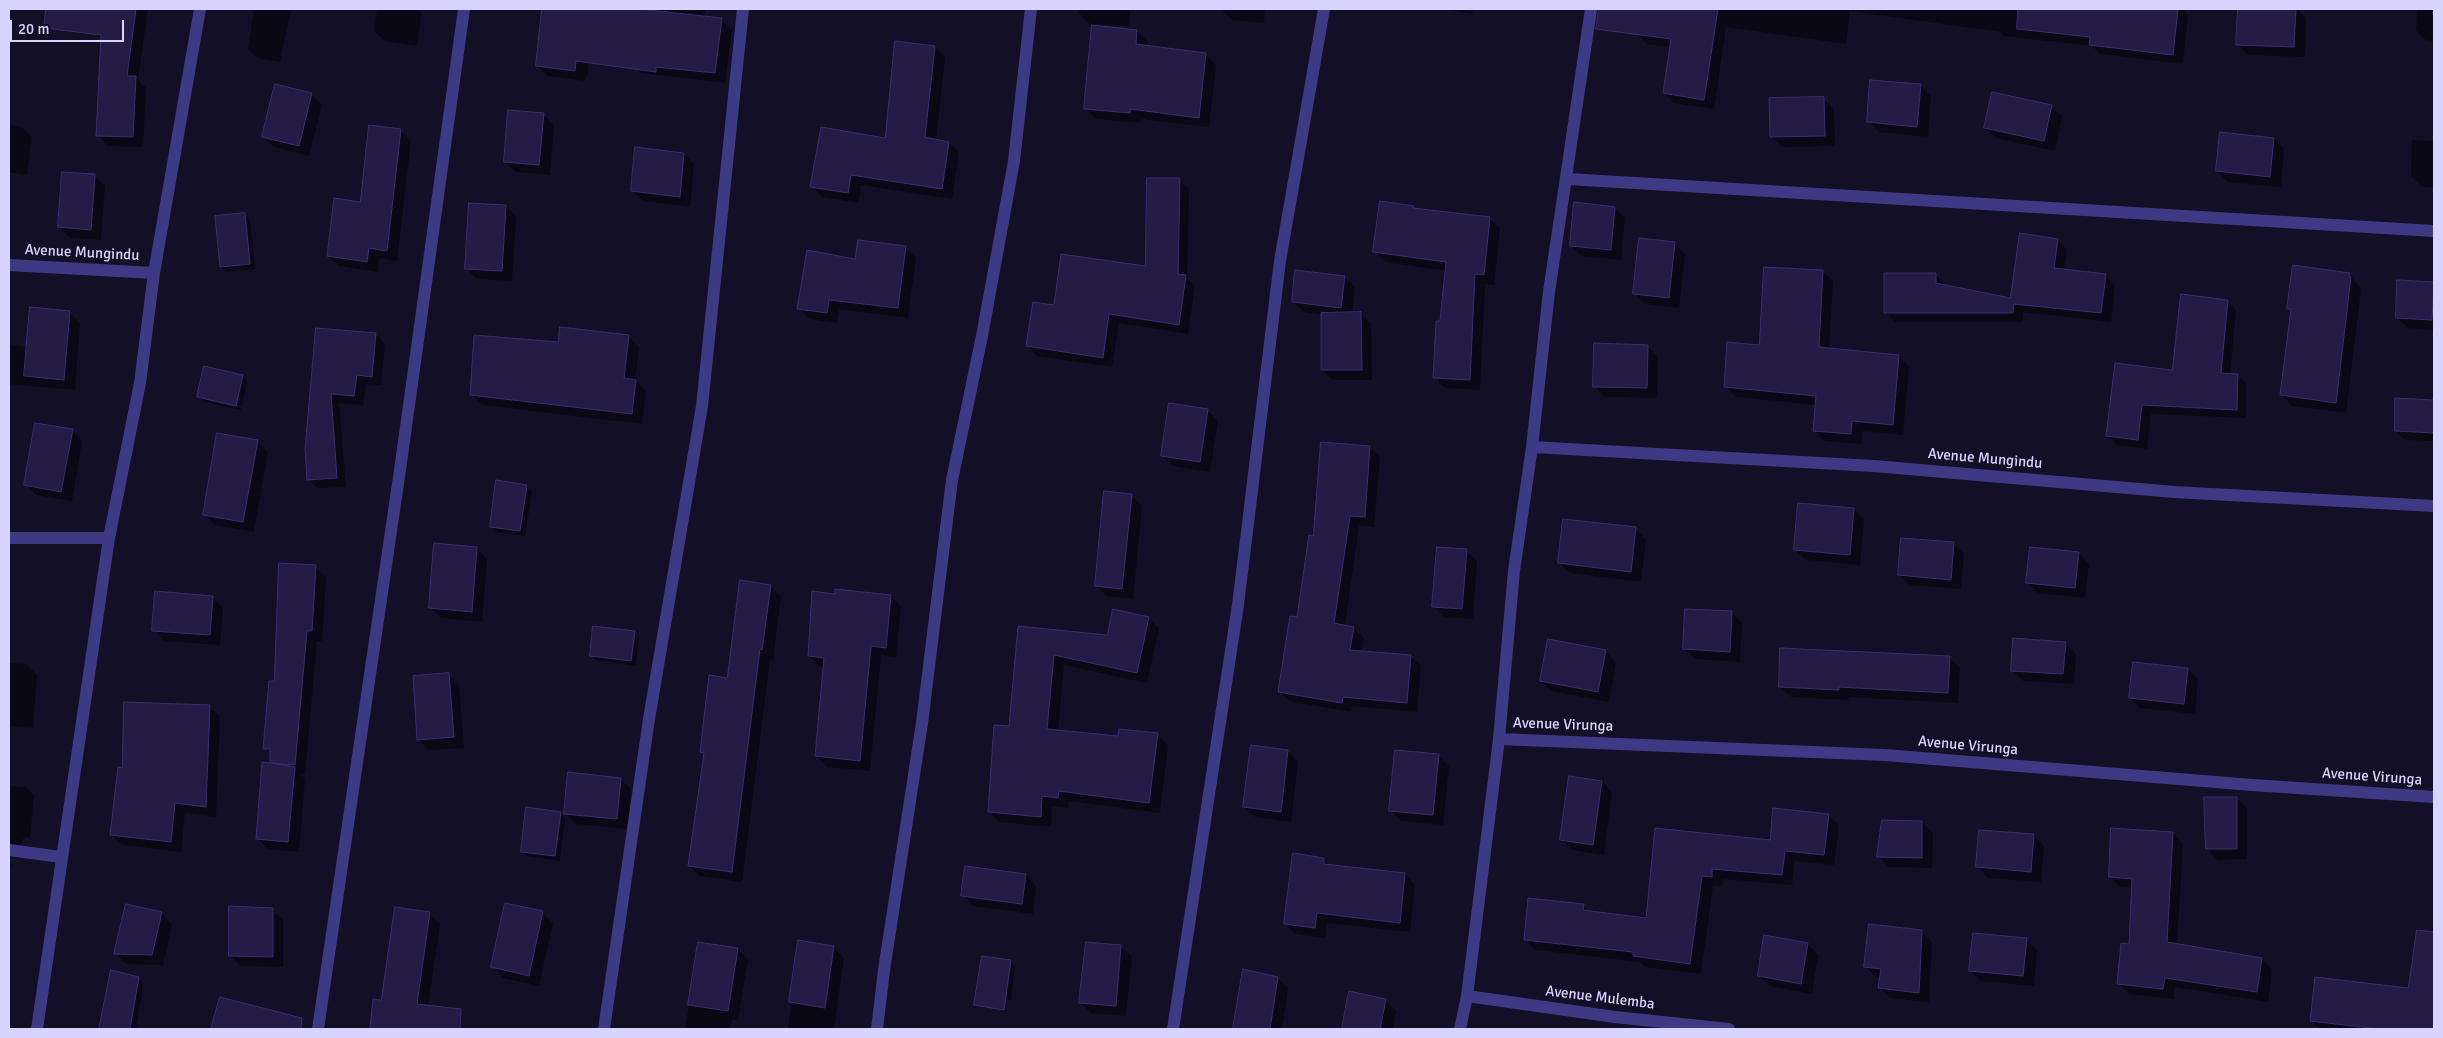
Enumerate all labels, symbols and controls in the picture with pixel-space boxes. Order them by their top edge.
scale bar [12,10,126,42]
text: 20 m [18,20,49,38]
street label: Avenue Mungindu [24,241,140,265]
street label: Avenue Mungindu [1927,445,2043,473]
street label: Avenue Virunga [1513,714,1613,736]
street label: Avenue Virunga [1917,733,2019,759]
street label: Avenue Virunga [2321,765,2423,789]
street label: Avenue Mulemba [1544,982,1656,1014]

